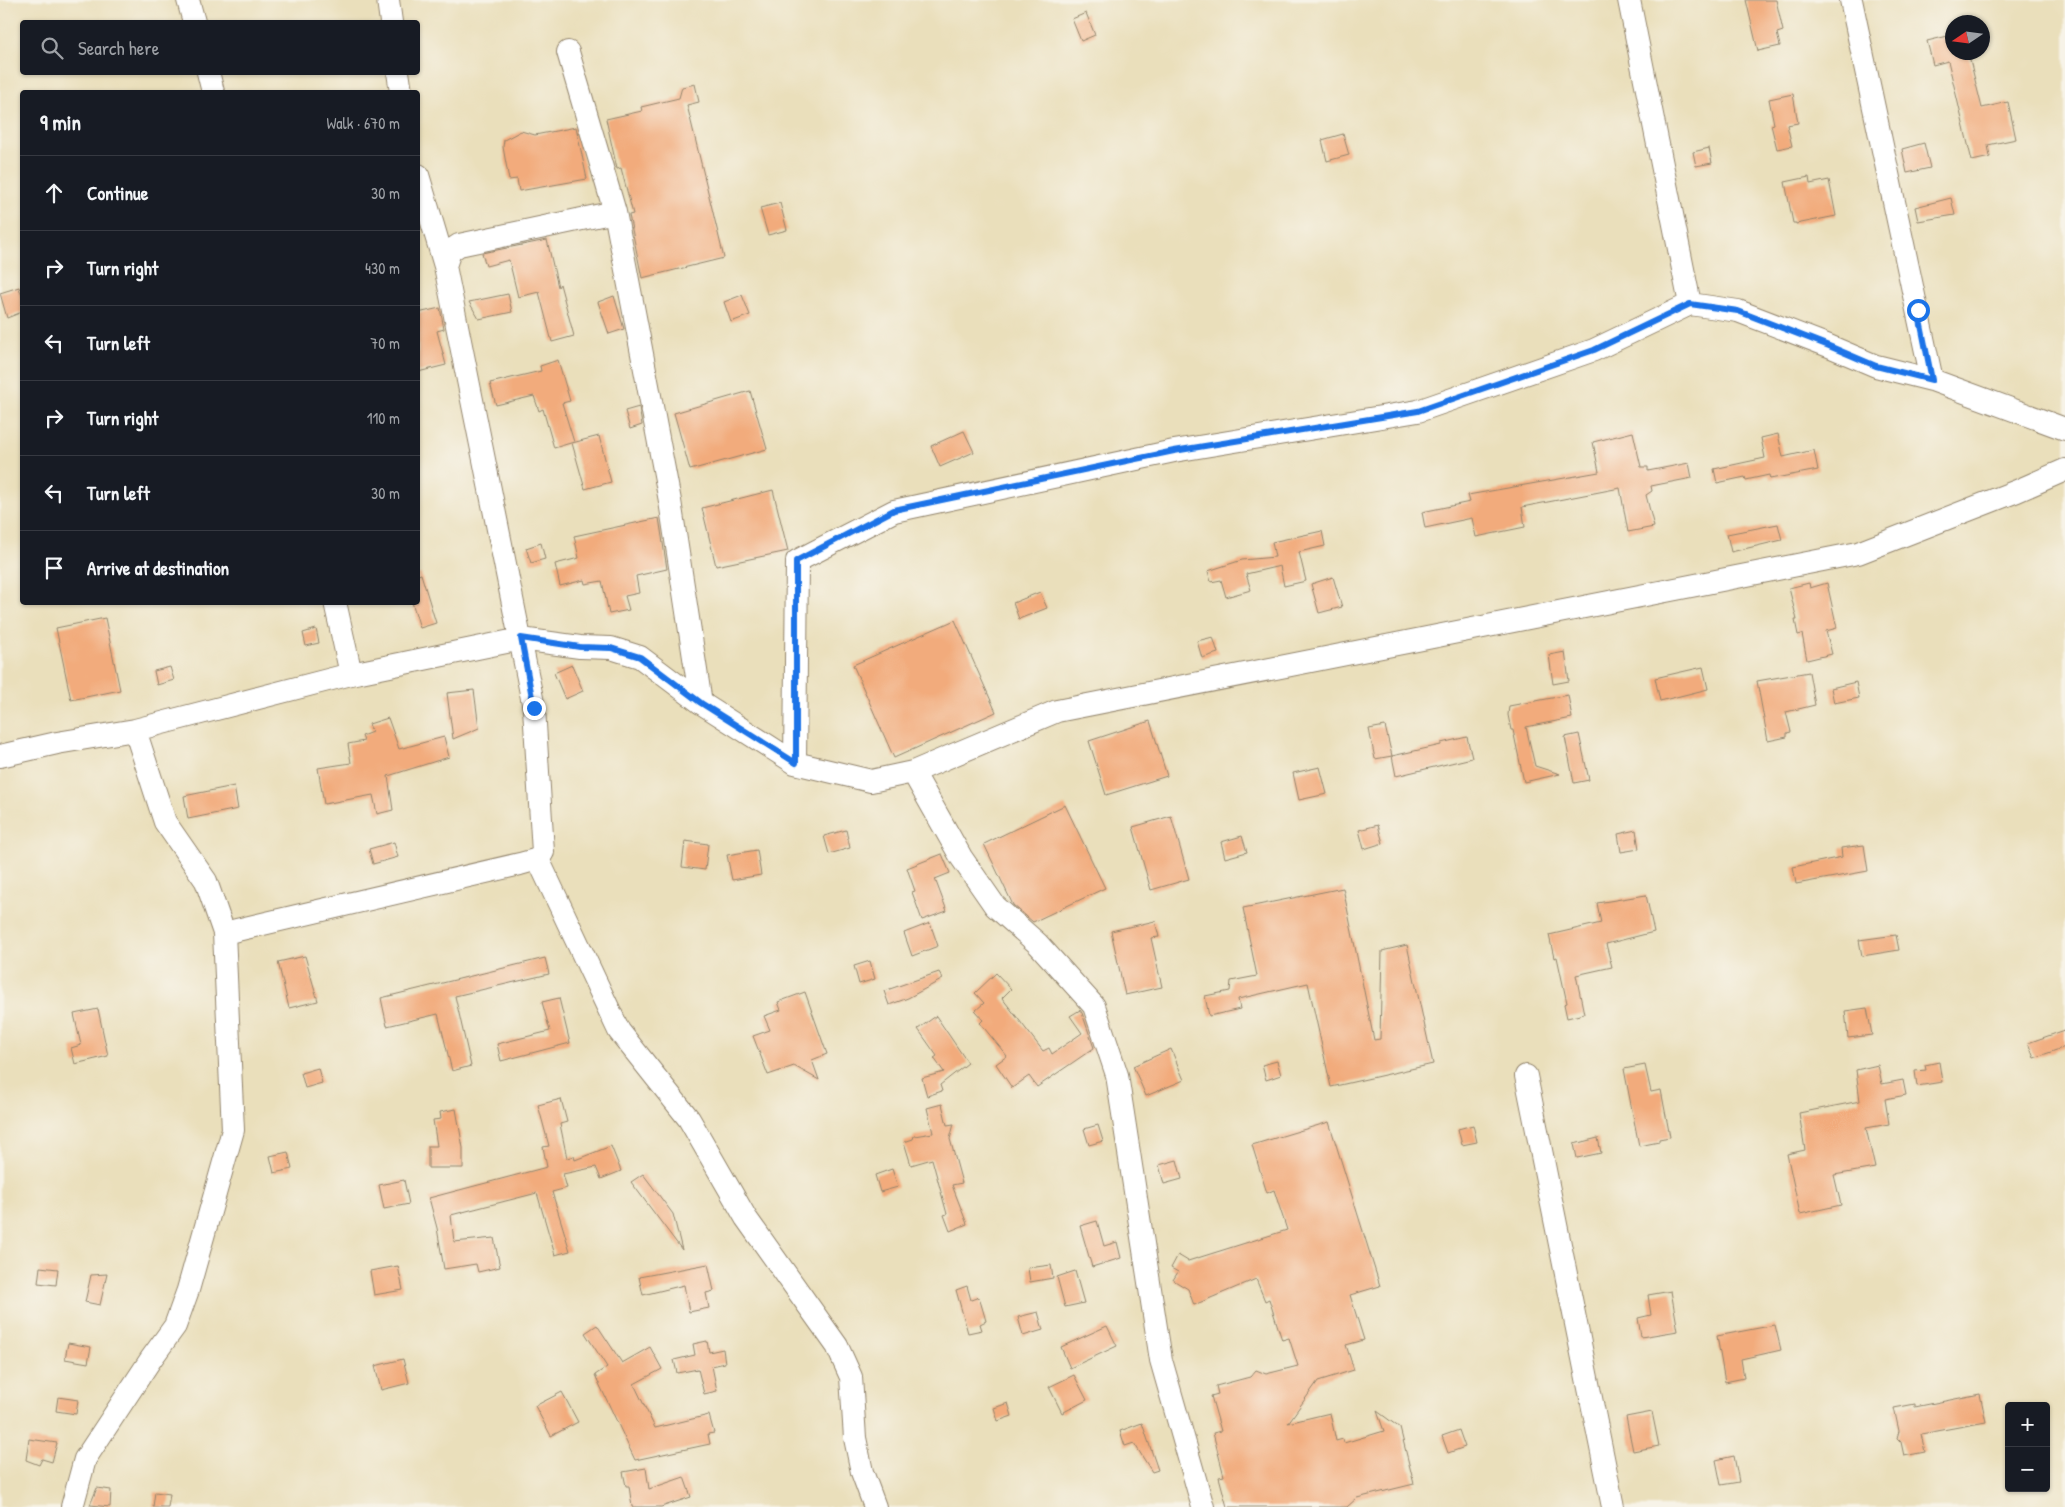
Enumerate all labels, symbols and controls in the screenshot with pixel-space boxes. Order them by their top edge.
north arrow [1945,15,1990,60]
search box [20,20,420,75]
icon: search [38,34,66,62]
text: Search here [78,35,159,61]
text: 9 min [40,108,81,137]
text: Walk · 670 m [326,112,400,134]
icon: ahead [40,179,68,207]
text: Continue [87,180,148,206]
text: 30 m [371,182,400,204]
icon: right [40,254,68,282]
text: Turn right [87,255,158,281]
text: 430 m [365,257,400,279]
route start [1907,299,1930,322]
icon: left [40,329,68,357]
text: Turn left [87,330,150,356]
text: 70 m [370,332,400,354]
icon: right [40,404,68,432]
text: Turn right [87,405,158,431]
text: 110 m [367,407,400,429]
icon: left [40,479,68,507]
text: Turn left [87,480,150,506]
text: 30 m [371,482,400,504]
icon: arrive [40,554,68,582]
text: Arrive at destination [87,555,229,581]
route end [523,697,546,720]
map controls [2005,1402,2050,1492]
button: + [2005,1402,2050,1447]
button: − [2005,1447,2050,1492]

